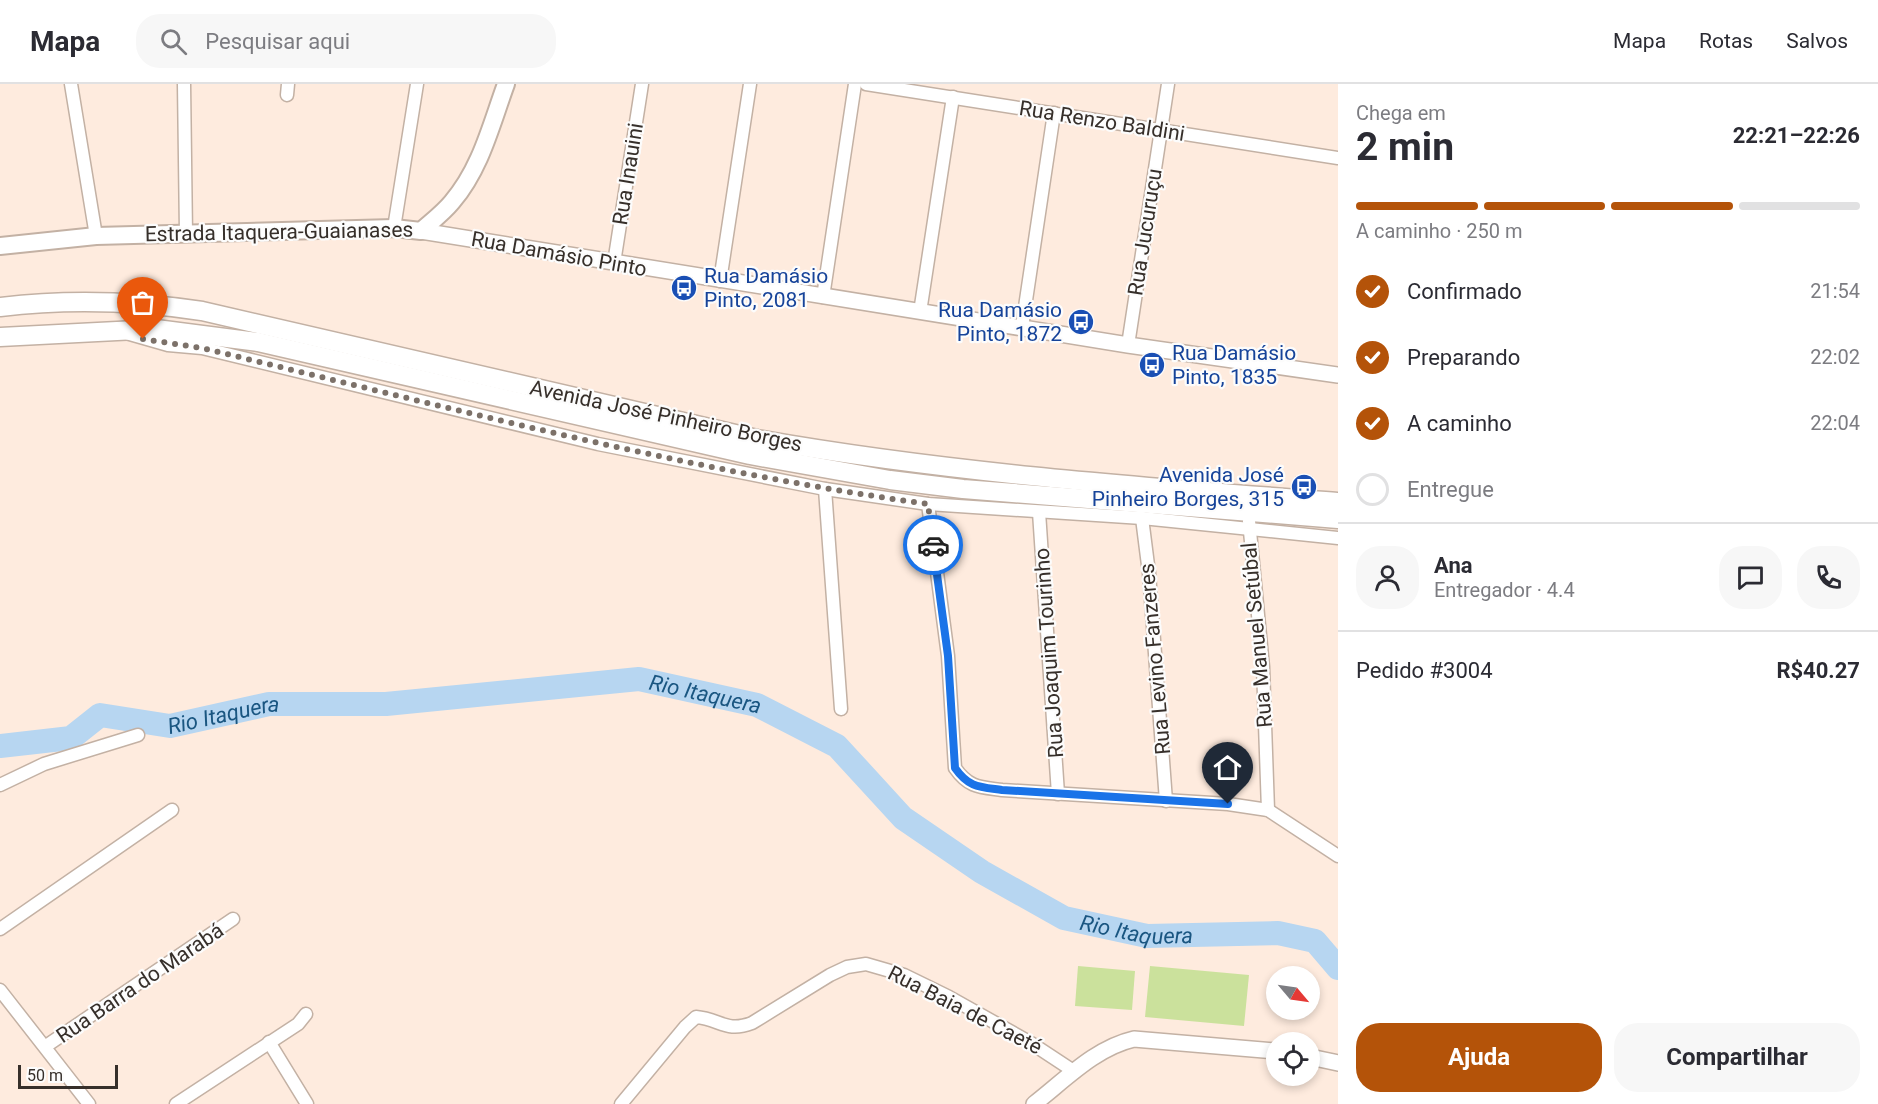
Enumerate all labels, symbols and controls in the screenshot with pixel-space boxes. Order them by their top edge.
search box [136,14,556,68]
text: Mapa [30,25,100,58]
icon: search [157,25,190,58]
text: Pesquisar aqui [205,29,350,54]
text: Mapa [1613,29,1666,53]
text: Rotas [1699,29,1753,53]
text: Salvos [1786,29,1848,53]
street label: Rua Renzo Baldini [1017,96,1187,146]
text: Chega em [1356,101,1446,125]
street label: Rua Inauini [608,121,648,227]
text: 22:21–22:26 [1733,123,1860,148]
text: 2 min [1356,124,1454,170]
street label: Rua Jucuruçu [1123,167,1167,297]
street label: Estrada Itaquera-Guaianases [145,218,413,246]
text: A caminho · 250 m [1356,219,1523,243]
street label: Rua Damásio Pinto [469,227,649,281]
place label: Rua Damásio Pinto, 2081 [704,264,828,312]
bus stop icon: Rua Damásio Pinto, 2081 [669,273,699,303]
icon: check [1356,275,1389,308]
pin [117,277,168,339]
text: Confirmado [1407,279,1522,304]
text: 21:54 [1810,279,1860,303]
icon: bag [126,286,159,319]
place label: Rua Damásio Pinto, 1872 [938,298,1062,346]
bus stop icon: Rua Damásio Pinto, 1872 [1066,307,1096,337]
place label: Rua Damásio Pinto, 1835 [1172,341,1296,389]
icon: check [1356,341,1389,374]
text: Preparando [1407,345,1520,370]
text: 22:02 [1810,345,1860,369]
bus stop icon: Rua Damásio Pinto, 1835 [1137,350,1167,380]
street label: Avenida José Pinheiro Borges [528,375,804,457]
icon: check [1356,407,1389,440]
text: A caminho [1407,411,1512,436]
text: 22:04 [1810,411,1860,435]
place label: Avenida José Pinheiro Borges, 315 [1092,463,1284,511]
bus stop icon: Avenida José Pinheiro Borges, 315 [1289,472,1319,502]
text: Entregue [1407,477,1494,502]
courier [903,515,963,575]
icon: car [917,529,950,562]
street label: Rua Manuel Setúbal [1237,541,1277,729]
button: person [1356,546,1419,609]
button: chat [1719,546,1782,609]
button: phone [1797,546,1860,609]
street label: Rua Joaquim Tourinho [1030,547,1068,759]
text: Ana [1434,553,1473,578]
street label: Rua Levino Fanzeres [1135,562,1175,756]
text: Entregador · 4.4 [1434,578,1575,602]
text: Pedido #3004 [1356,658,1493,683]
text: R$40.27 [1776,658,1860,683]
water label: Rio Itaquera [647,670,764,719]
water label: Rio Itaquera [165,692,279,739]
pin [1202,742,1253,804]
icon: home [1211,751,1244,784]
water label: Rio Itaquera [1078,910,1193,950]
street label: Rua Barra do Marabá [52,918,228,1048]
street label: Rua Baia de Caeté [884,961,1046,1059]
north arrow [1266,966,1320,1020]
map controls [1266,966,1320,1086]
button: Ajuda [1356,1023,1602,1092]
button: Compartilhar [1614,1023,1860,1092]
button: locate [1266,1032,1320,1086]
scale bar [18,1062,118,1090]
text: 50 m [27,1066,63,1085]

